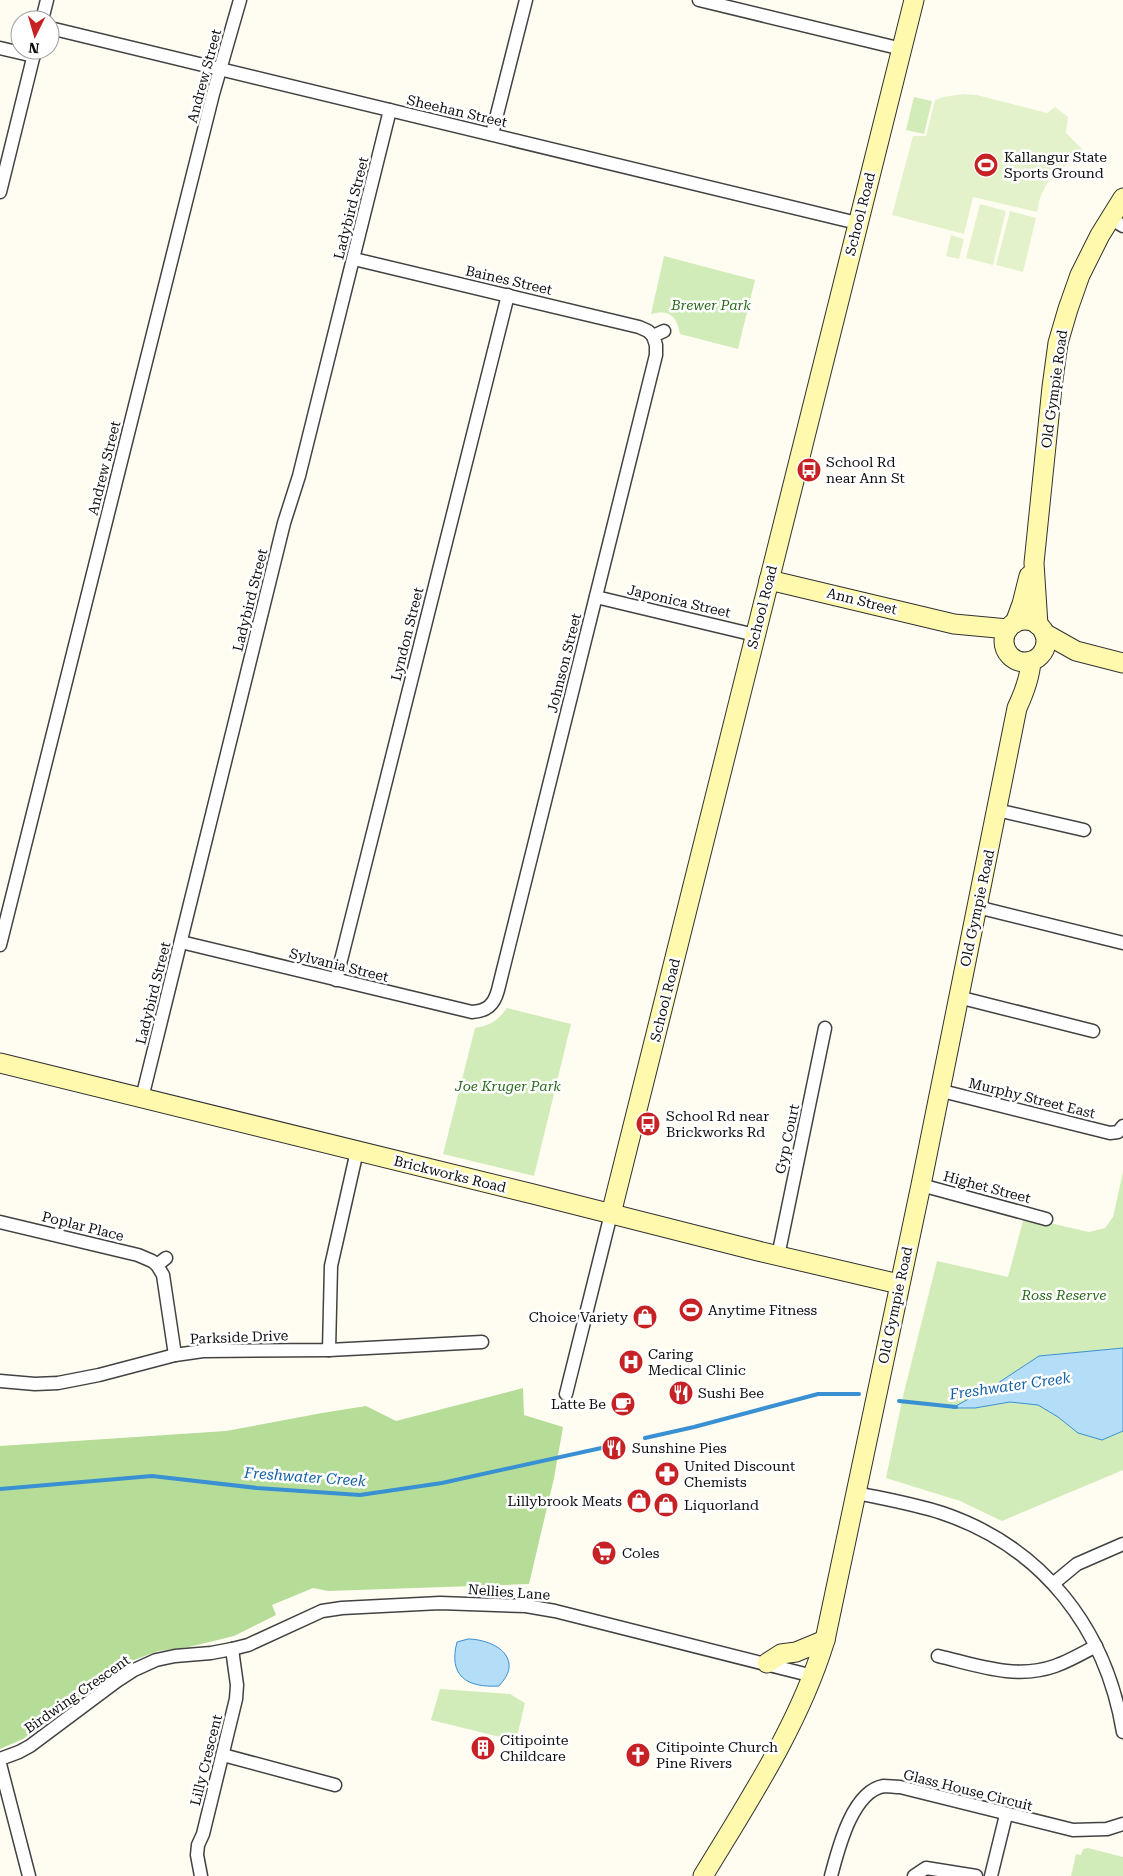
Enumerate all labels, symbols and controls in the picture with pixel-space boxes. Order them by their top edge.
north arrow [10,10,60,60]
street label: Andrew Street [184,27,224,125]
text: N [28,39,40,56]
street label: Sheehan Street [405,92,509,130]
place label: Kallangur State Sports Ground [1004,149,1107,181]
sports icon: Kallangur State Sports Ground [973,152,999,178]
street label: Ladybird Street [331,155,371,261]
street label: School Road [842,171,878,257]
street label: Baines Street [464,262,554,298]
park label: Brewer Park [670,297,751,313]
street label: Old Gympie Road [1038,329,1070,449]
street label: Andrew Street [85,419,123,517]
place label: School Rd near Ann St [826,454,905,486]
bus stop icon: School Rd near Ann St [796,457,822,483]
street label: Ladybird Street [230,547,270,653]
street label: School Road [744,564,780,650]
street label: Japonica Street [626,581,732,621]
street label: Lyndon Street [388,585,426,683]
street label: Ann Street [825,585,899,617]
street label: Johnson Street [544,611,584,715]
street label: Old Gympie Road [957,848,997,968]
street label: Ladybird Street [133,940,173,1046]
street label: Sylvania Street [288,945,390,985]
street label: School Road [647,957,683,1043]
street label: Murphy Street East [967,1075,1097,1121]
park label: Joe Kruger Park [454,1078,561,1094]
street label: Gyp Court [772,1103,802,1175]
place label: School Rd near Brickworks Rd [666,1108,769,1140]
bus stop icon: School Rd near Brickworks Rd [635,1111,661,1137]
street label: Brickworks Road [392,1152,508,1196]
street label: Highet Street [942,1168,1032,1206]
street label: Poplar Place [40,1208,126,1244]
street label: Old Gympie Road [875,1245,915,1365]
park label: Ross Reserve [1021,1287,1106,1303]
sports icon: Anytime Fitness [678,1297,704,1323]
place label: Anytime Fitness [708,1302,817,1318]
shop icon: Choice Variety [632,1304,658,1330]
place label: Choice Variety [529,1309,629,1325]
street label: Parkside Drive [189,1327,289,1347]
place label: Caring Medical Clinic [648,1346,746,1378]
hospital icon: Caring Medical Clinic [618,1349,644,1375]
water label: Freshwater Creek [947,1368,1073,1404]
restaurant icon: Sushi Bee [668,1380,694,1406]
place label: Sushi Bee [698,1385,764,1401]
cafe icon: Latte Be [610,1391,636,1417]
place label: Latte Be [551,1396,606,1412]
restaurant icon: Sunshine Pies [601,1435,627,1461]
place label: Sunshine Pies [632,1440,727,1456]
place label: United Discount Chemists [684,1458,795,1490]
pharmacy icon: United Discount Chemists [654,1461,680,1487]
water label: Freshwater Creek [242,1464,367,1490]
shop icon: Lillybrook Meats [626,1488,652,1514]
shop icon: Liquorland [653,1492,679,1518]
place label: Lillybrook Meats [508,1493,622,1509]
place label: Liquorland [684,1497,759,1513]
supermarket icon: Coles [591,1540,617,1566]
place label: Coles [622,1545,660,1561]
street label: Nellies Lane [467,1581,551,1603]
street label: Birdwing Crescent [21,1652,133,1736]
street label: Lilly Crescent [187,1713,225,1807]
place label: Citipointe Childcare [500,1732,569,1764]
building icon: Citipointe Childcare [470,1735,496,1761]
place label: Citipointe Church Pine Rivers [656,1739,778,1771]
church icon: Citipointe Church Pine Rivers [625,1742,651,1768]
street label: Glass House Circuit [902,1766,1034,1814]

